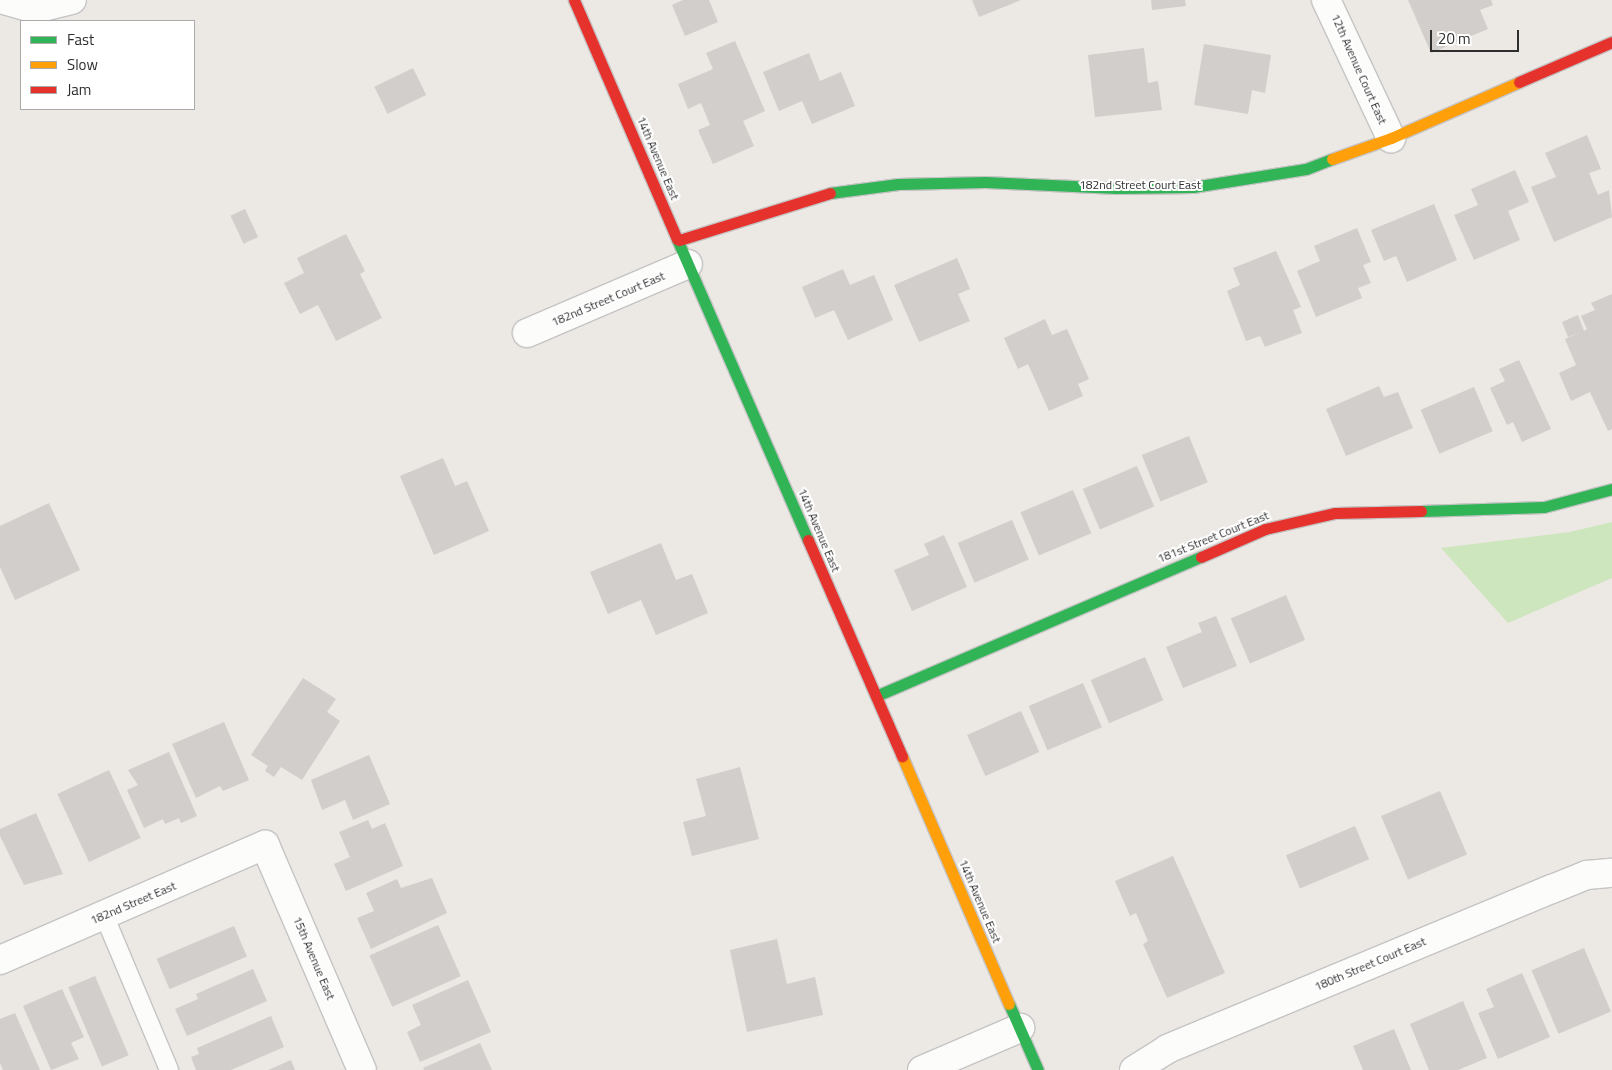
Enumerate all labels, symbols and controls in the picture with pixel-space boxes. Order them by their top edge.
street label: 12th Avenue Court East [1328,11,1390,127]
legend [20,20,195,110]
scale bar [1432,20,1521,52]
text: 20 m [1438,27,1471,50]
text: Fast [67,28,94,51]
text: Slow [67,53,98,76]
text: Jam [67,78,91,101]
street label: 14th Avenue East [634,114,682,202]
street label: 182nd Street Court East [1079,178,1201,192]
street label: 182nd Street Court East [549,269,667,329]
street label: 14th Avenue East [795,486,843,574]
street label: 181st Street Court East [1155,508,1271,566]
street label: 14th Avenue East [956,857,1004,945]
street label: 182nd Street East [88,878,178,928]
street label: 15th Avenue East [290,914,338,1002]
street label: 180th Street Court East [1312,934,1428,994]

